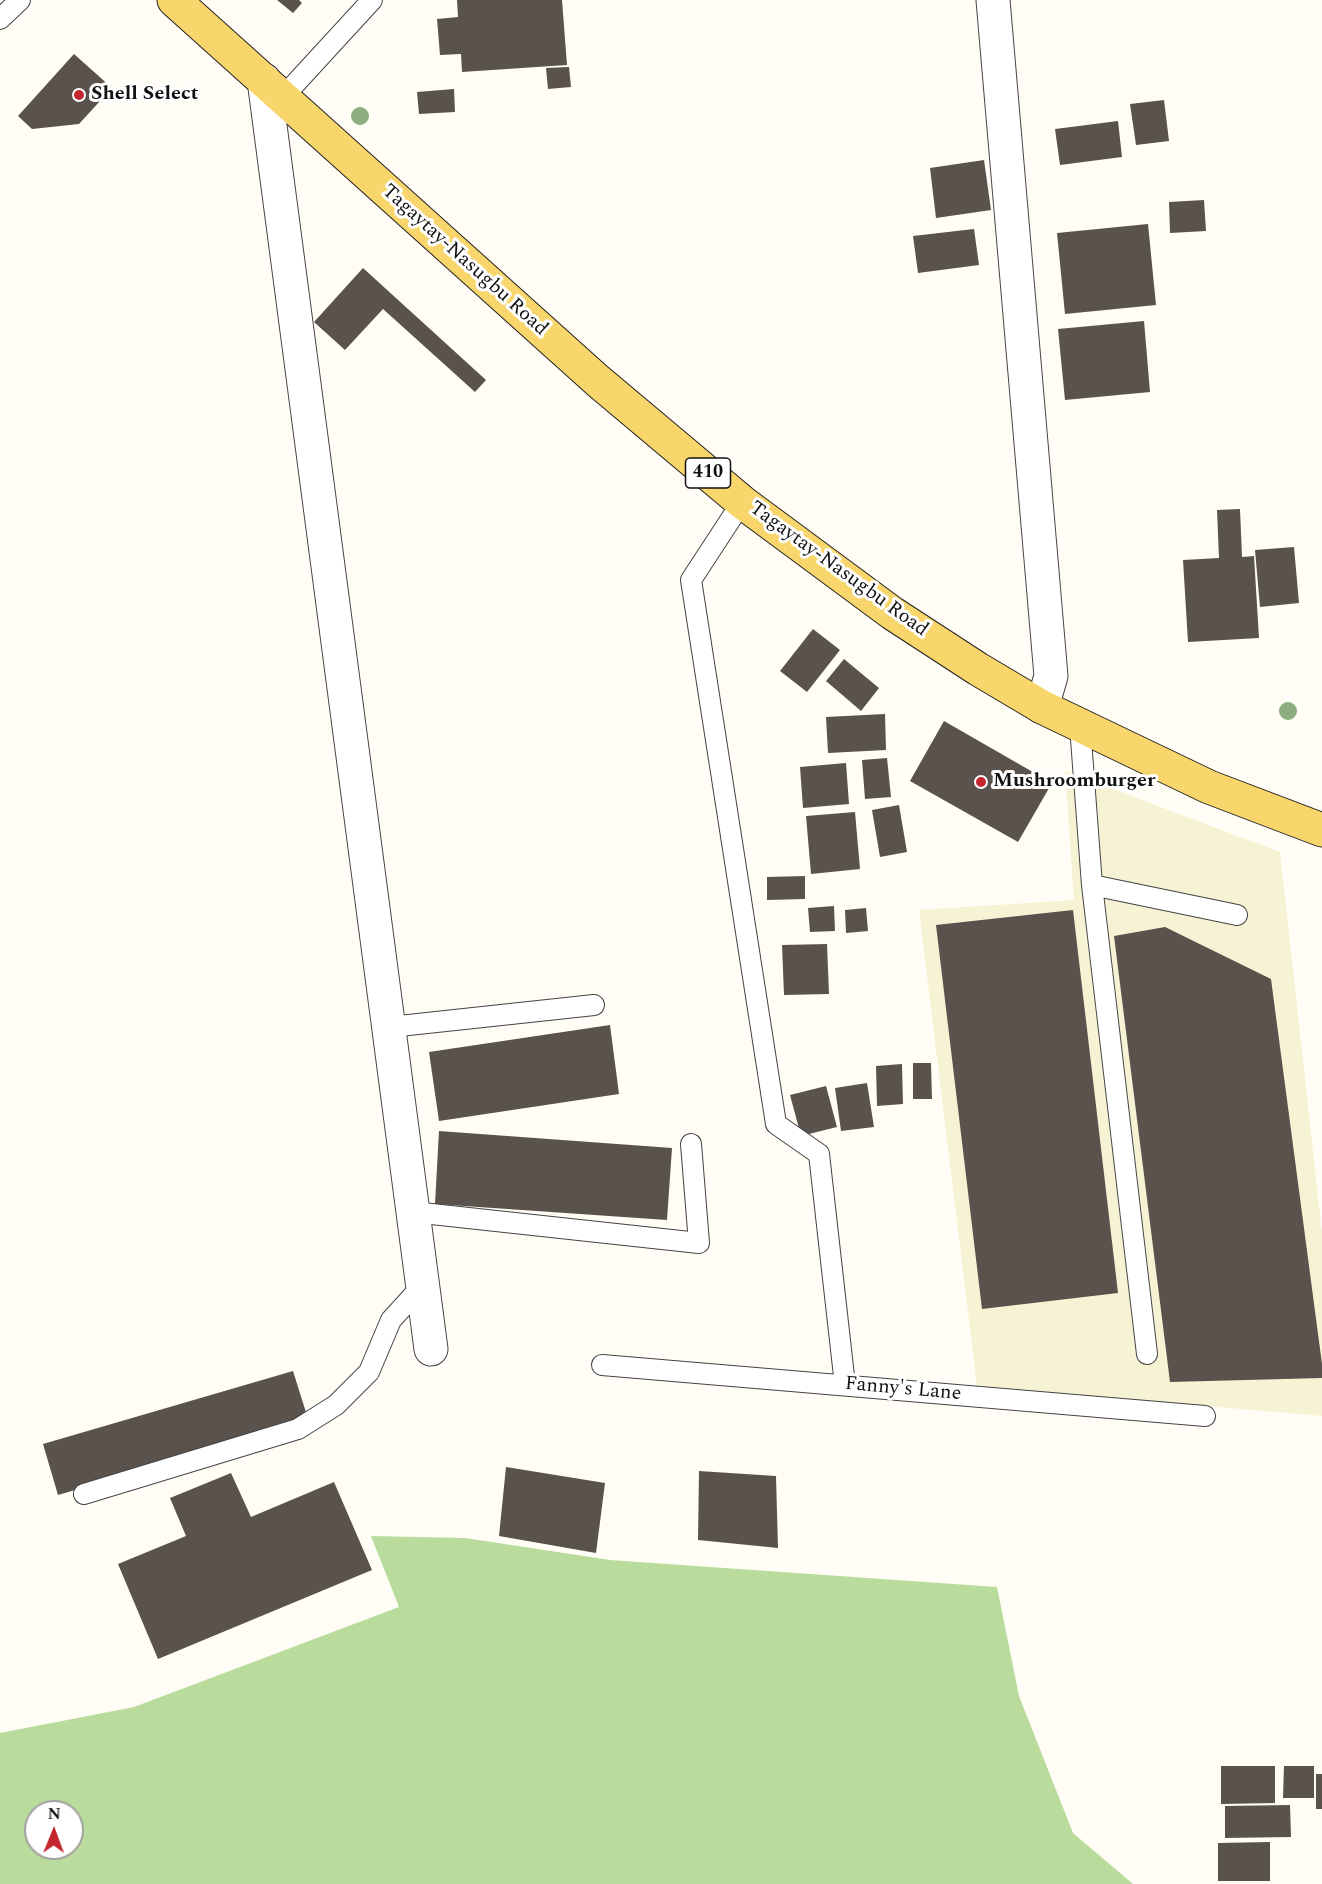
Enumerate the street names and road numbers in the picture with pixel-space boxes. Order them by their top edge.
street label: Tagaytay-Nasugbu Road [376,180,552,342]
road number: 410 [686,458,730,488]
street label: Tagaytay-Nasugbu Road [744,497,932,643]
street label: Fanny's Lane [844,1373,962,1407]

